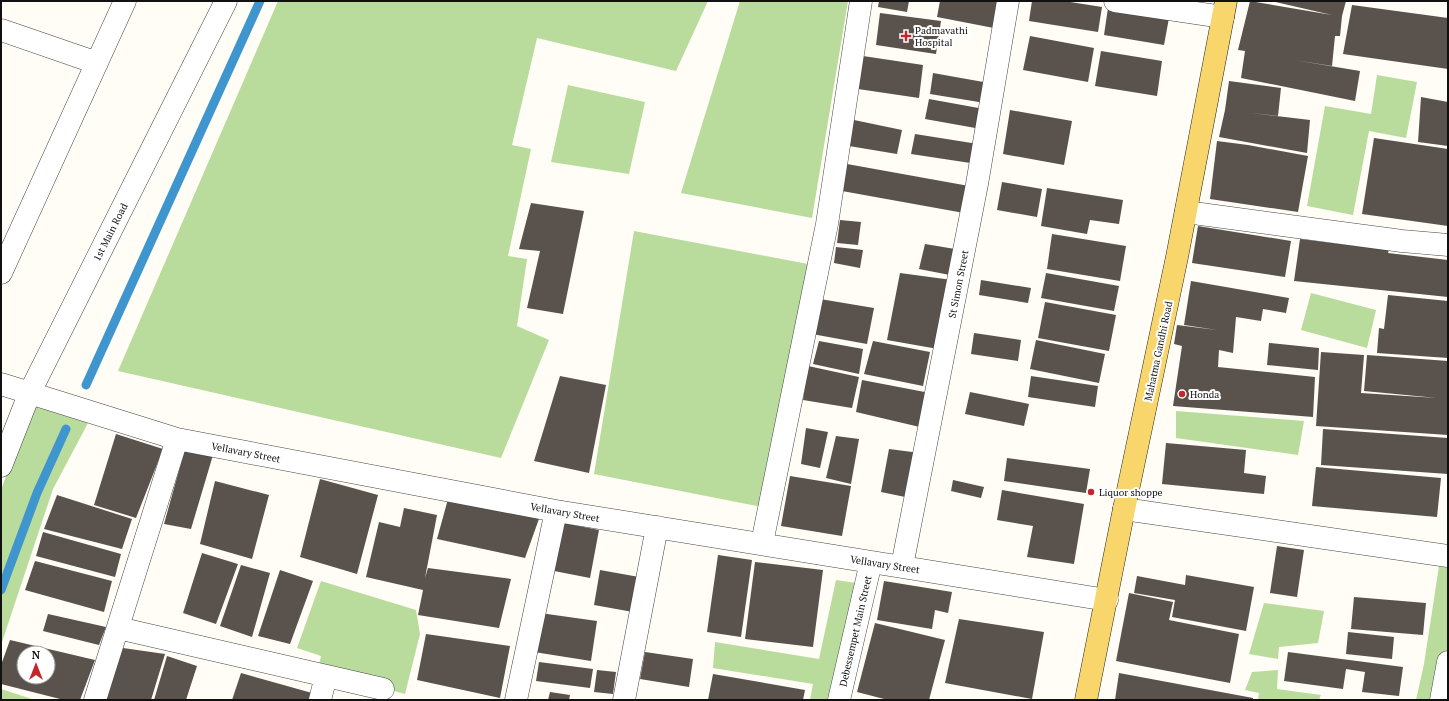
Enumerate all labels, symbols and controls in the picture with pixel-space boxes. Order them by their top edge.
place label: Padmavathi Hospital [915,24,968,49]
marker: Padmavathi Hospital [900,30,912,42]
street label: 1st Main Road [90,201,131,263]
street label: St Simon Street [946,249,972,319]
street label: Mahatma Gandhi Road [1142,300,1175,402]
place label: Honda [1190,388,1219,401]
marker: Honda [1177,389,1187,399]
street label: Vellavary Street [210,439,282,466]
place label: Liquor shoppe [1099,486,1163,499]
marker: Liquor shoppe [1086,487,1096,497]
street label: Vellavary Street [529,500,601,525]
street label: Vellavary Street [849,553,921,576]
street label: Debessempet Main Street [836,574,875,688]
north arrow [16,645,56,685]
text: N [32,648,41,662]

